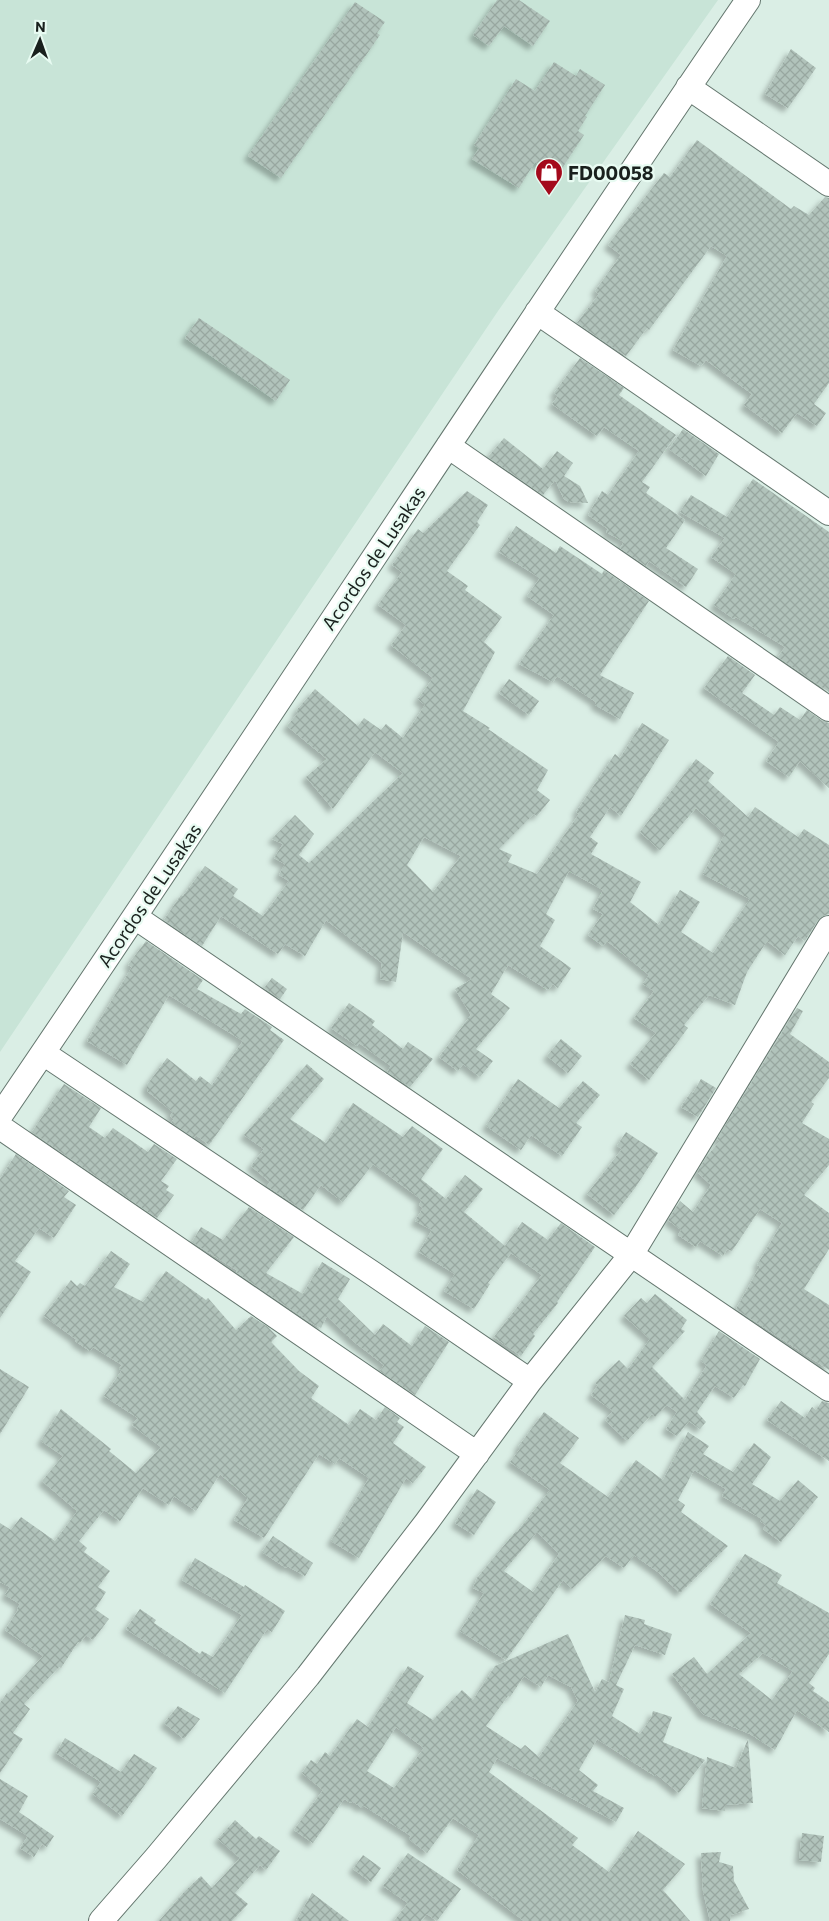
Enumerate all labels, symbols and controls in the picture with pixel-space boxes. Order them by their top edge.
north arrow [15,15,65,65]
text: N [35,18,46,35]
shop icon: FD00058 [534,157,564,196]
place label: FD00058 [568,161,654,184]
street label: Acordos de Lusakas [316,482,430,634]
street label: Acordos de Lusakas [92,819,206,971]

